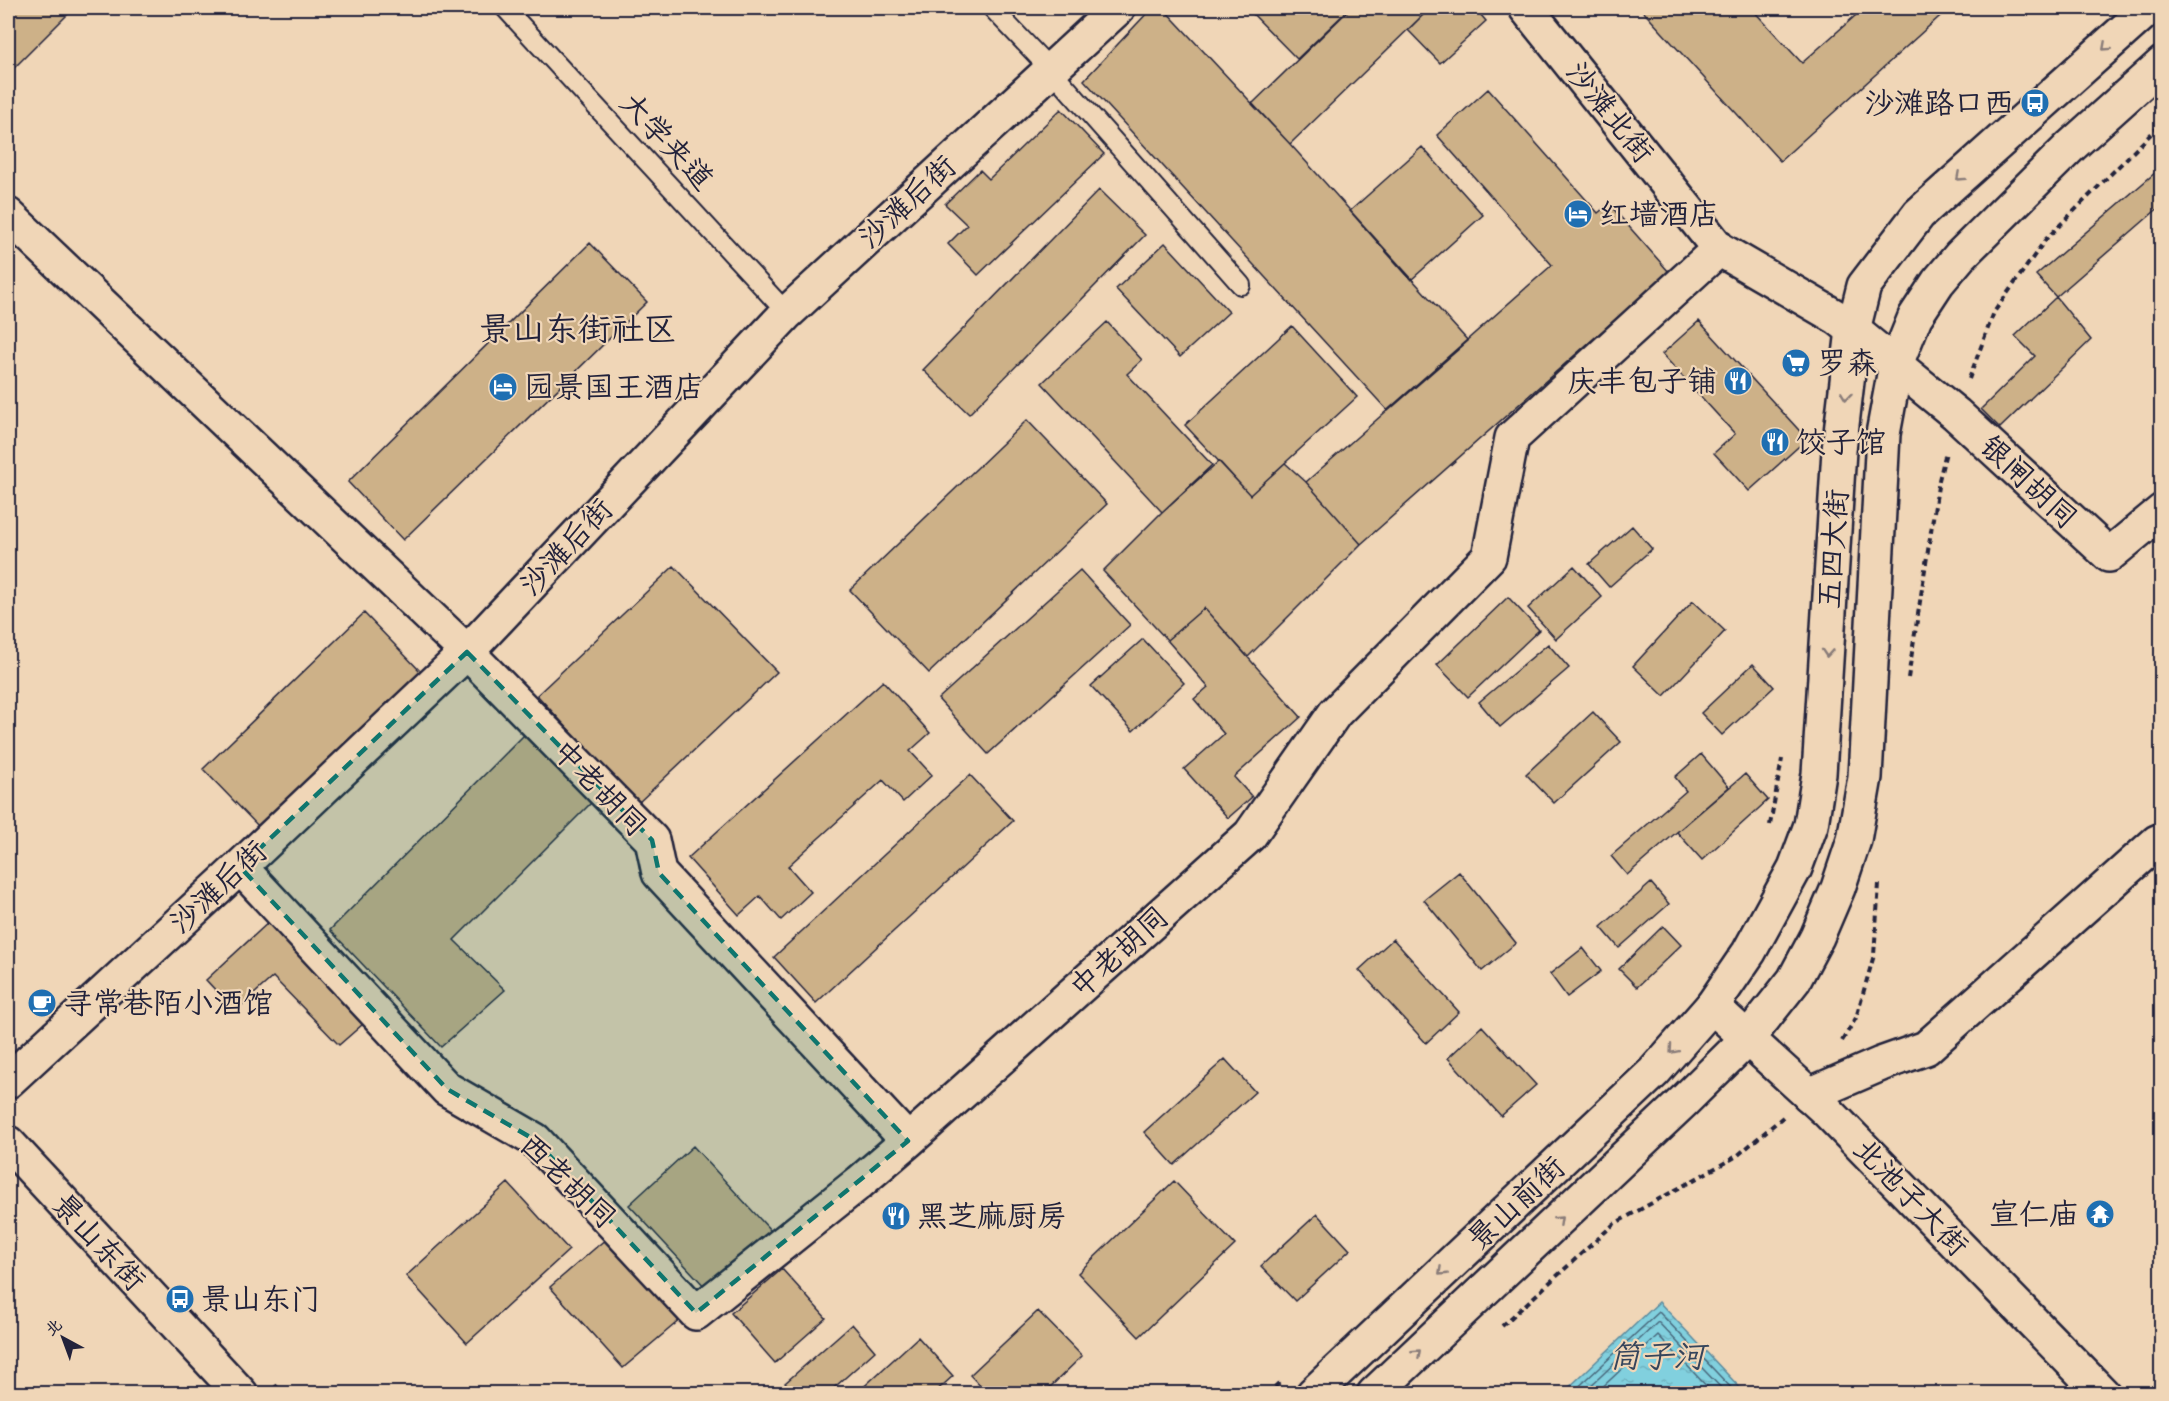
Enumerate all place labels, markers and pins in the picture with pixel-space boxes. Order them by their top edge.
place label: 沙滩路口西 [1864,84,2014,122]
bus stop icon: 沙滩路口西 [2019,87,2051,119]
place label: 红墙酒店 [1599,195,1719,233]
hotel icon: 红墙酒店 [1562,198,1594,230]
place label: 罗森 [1817,344,1877,382]
supermarket icon: 罗森 [1780,347,1812,379]
place label: 庆丰包子铺 [1567,362,1717,400]
restaurant icon: 庆丰包子铺 [1722,365,1754,397]
place label: 园景国王酒店 [524,368,704,406]
hotel icon: 园景国王酒店 [487,371,519,403]
place label: 饺子馆 [1796,423,1886,461]
restaurant icon: 饺子馆 [1759,426,1791,458]
place label: 寻常巷陌小酒馆 [63,984,273,1022]
cafe icon: 寻常巷陌小酒馆 [26,987,58,1019]
place label: 宣仁庙 [1989,1195,2079,1233]
place label: 黑芝麻厨房 [917,1197,1067,1235]
temple icon: 宣仁庙 [2084,1198,2116,1230]
restaurant icon: 黑芝麻厨房 [880,1200,912,1232]
place label: 景山东门 [201,1280,321,1318]
bus stop icon: 景山东门 [164,1283,196,1315]

